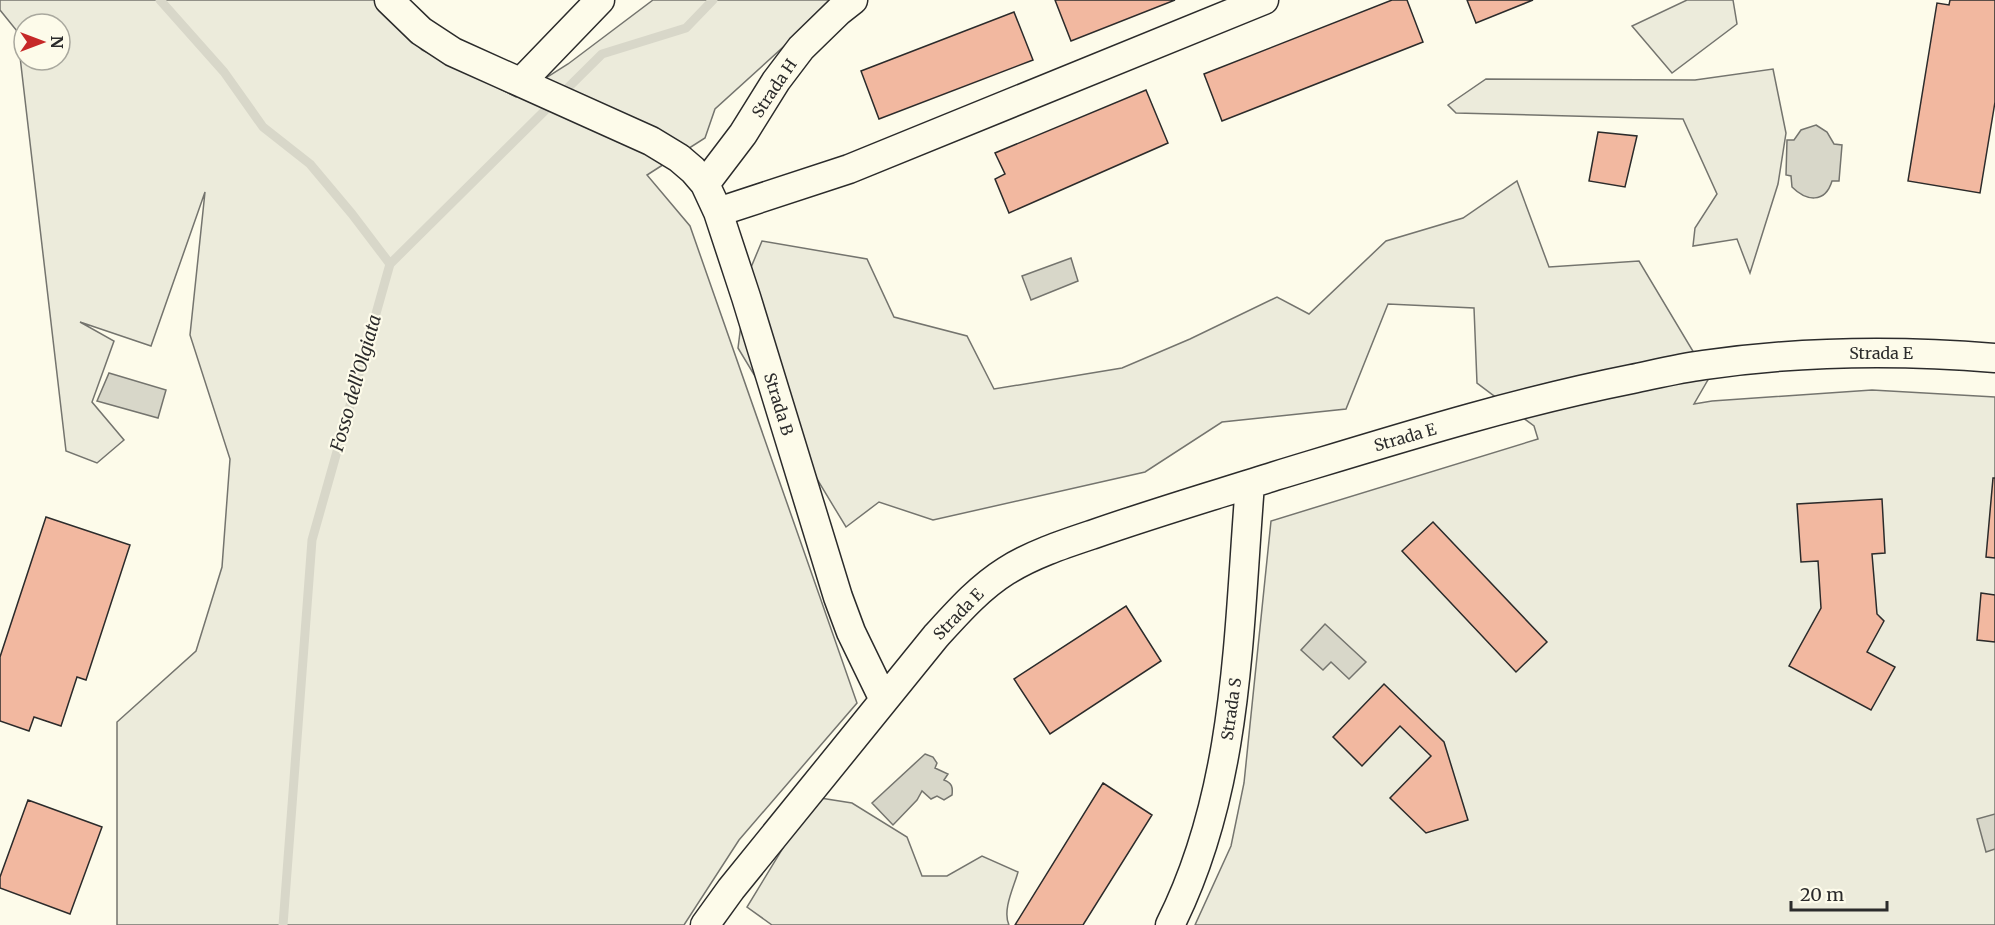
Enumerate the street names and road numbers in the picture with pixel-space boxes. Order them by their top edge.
street label: Strada H [747,55,801,121]
street label: Strada E [1849,343,1914,363]
street label: Strada B [760,370,798,438]
street label: Strada E [1372,418,1439,455]
street label: Strada E [929,584,988,644]
street label: Strada S [1217,676,1245,742]

